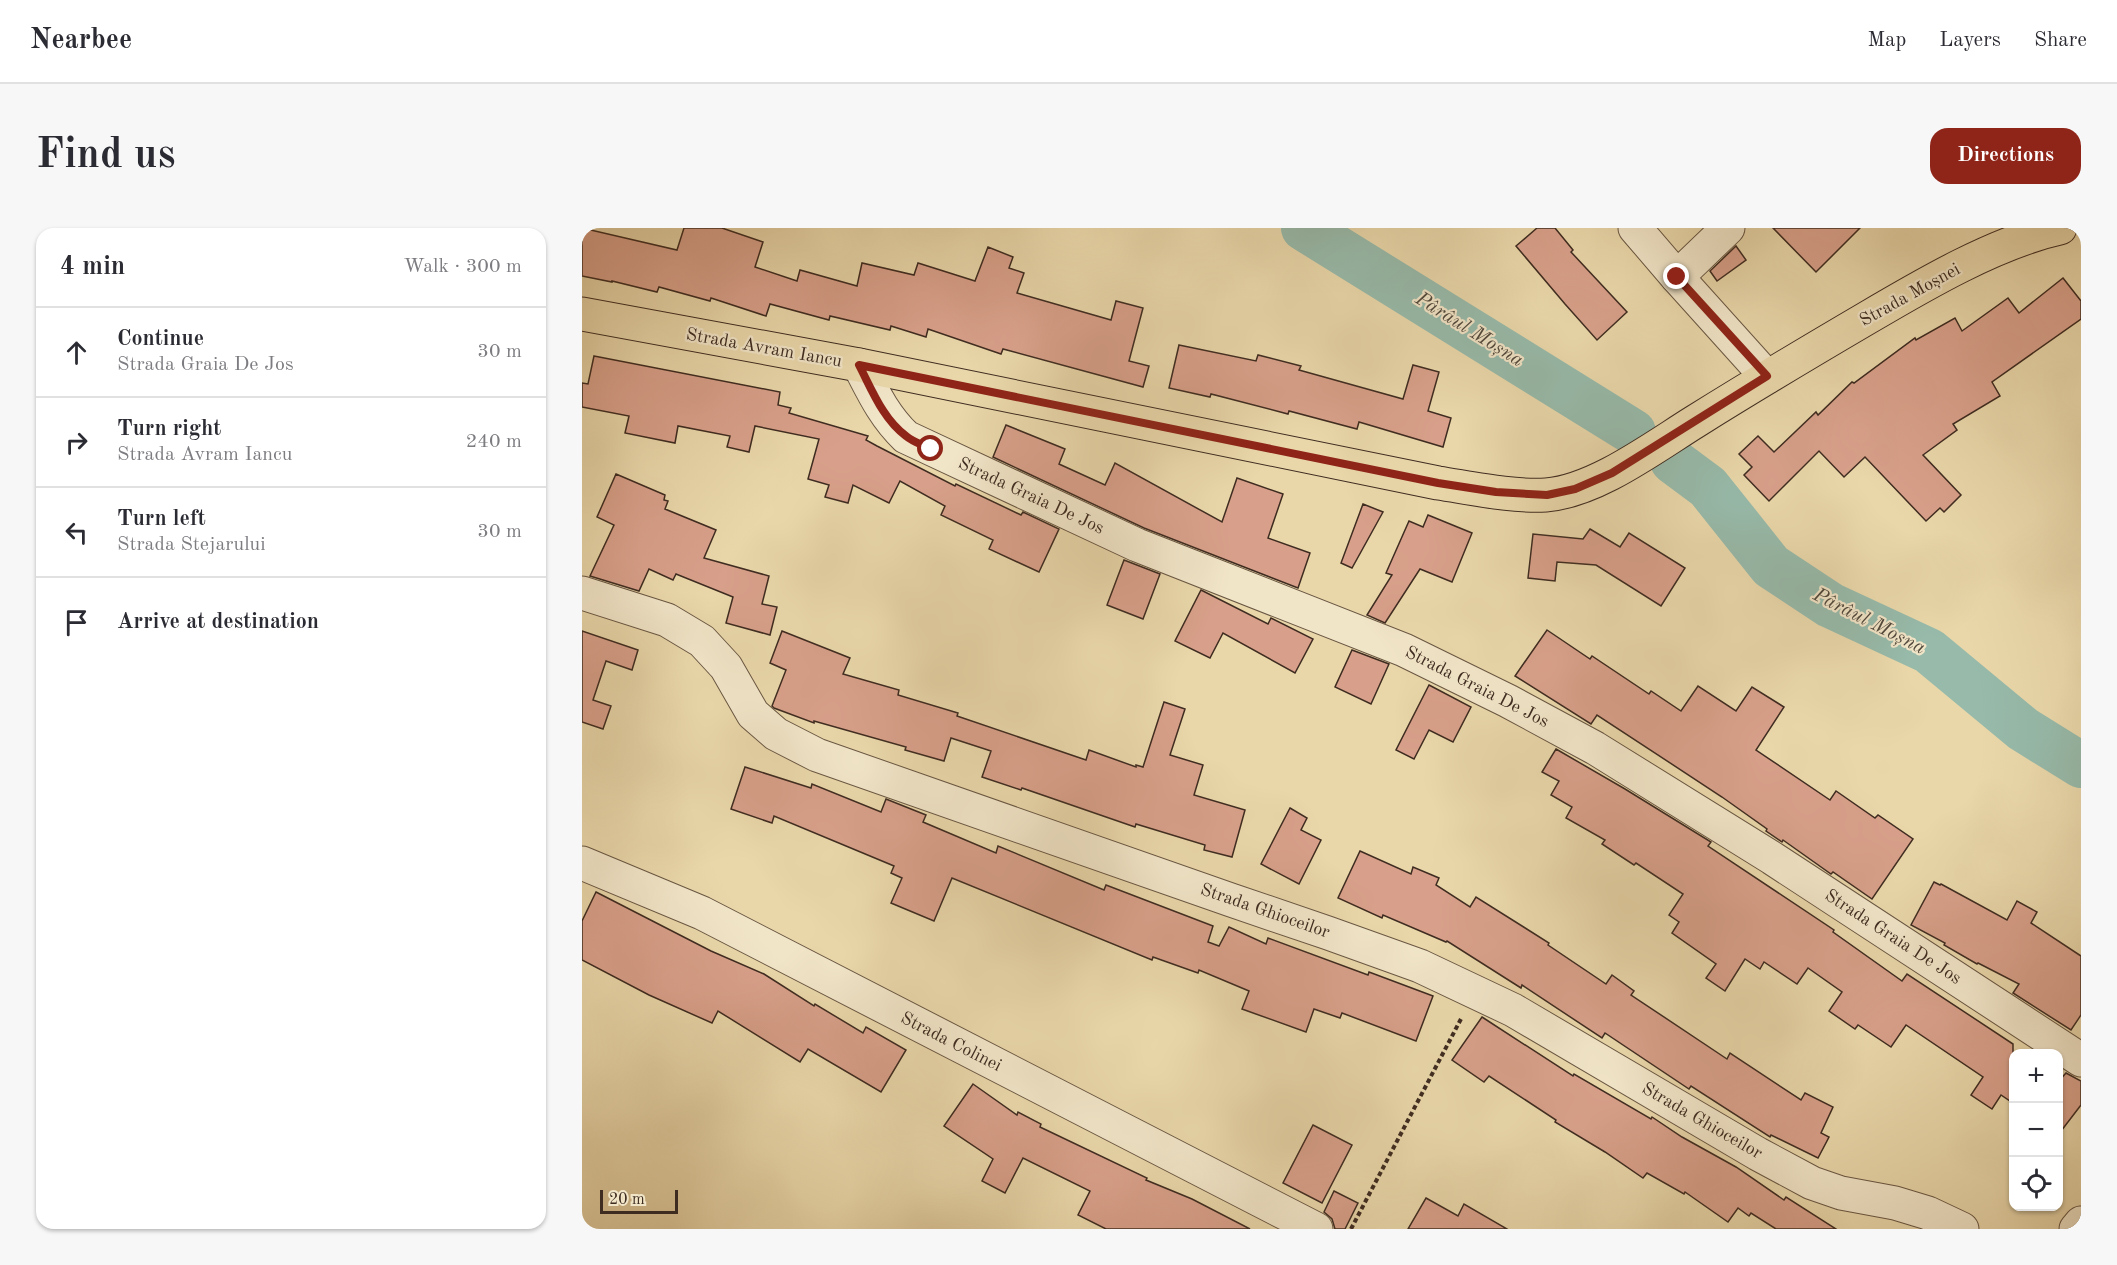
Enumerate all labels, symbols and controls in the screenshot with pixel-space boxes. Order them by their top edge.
text: Nearbee [30,27,132,55]
text: Map [1867,30,1906,51]
text: Layers [1939,30,2001,51]
text: Share [2034,30,2087,51]
button: Directions [1930,128,2081,184]
text: Find us [36,135,175,177]
text: 4 min [60,254,125,280]
text: Walk · 300 m [403,257,522,277]
street label: Strada Moșnei [1857,260,1964,331]
route end [1663,263,1689,289]
water label: Pârâul Moșna [1411,288,1527,371]
street label: Strada Avram Iancu [685,325,844,371]
text: Continue [117,328,204,350]
icon: ahead [60,336,93,369]
text: 30 m [477,342,522,362]
text: Strada Graia De Jos [117,355,294,375]
text: Turn right [117,418,221,440]
icon: right [60,426,93,459]
text: 240 m [466,432,522,452]
route start [917,435,943,461]
text: Strada Avram Iancu [117,445,293,465]
street label: Strada Graia De Jos [955,454,1107,538]
text: Turn left [117,508,206,530]
icon: left [60,516,93,549]
text: 30 m [477,522,522,542]
text: Strada Stejarului [117,535,266,555]
water label: Pârâul Moșna [1809,585,1929,659]
icon: arrive [60,606,93,639]
text: Arrive at destination [117,611,319,633]
street label: Strada Graia De Jos [1402,643,1552,731]
street label: Strada Ghioceilor [1198,880,1333,942]
street label: Strada Graia De Jos [1821,886,1965,988]
street label: Strada Colinei [898,1009,1004,1075]
map controls [2009,1049,2063,1211]
button: + [2009,1049,2063,1103]
street label: Strada Ghioceilor [1639,1079,1766,1163]
button: − [2009,1103,2063,1157]
button: locate [2009,1157,2063,1211]
scale bar [600,1187,678,1214]
text: 20 m [609,1192,645,1208]

